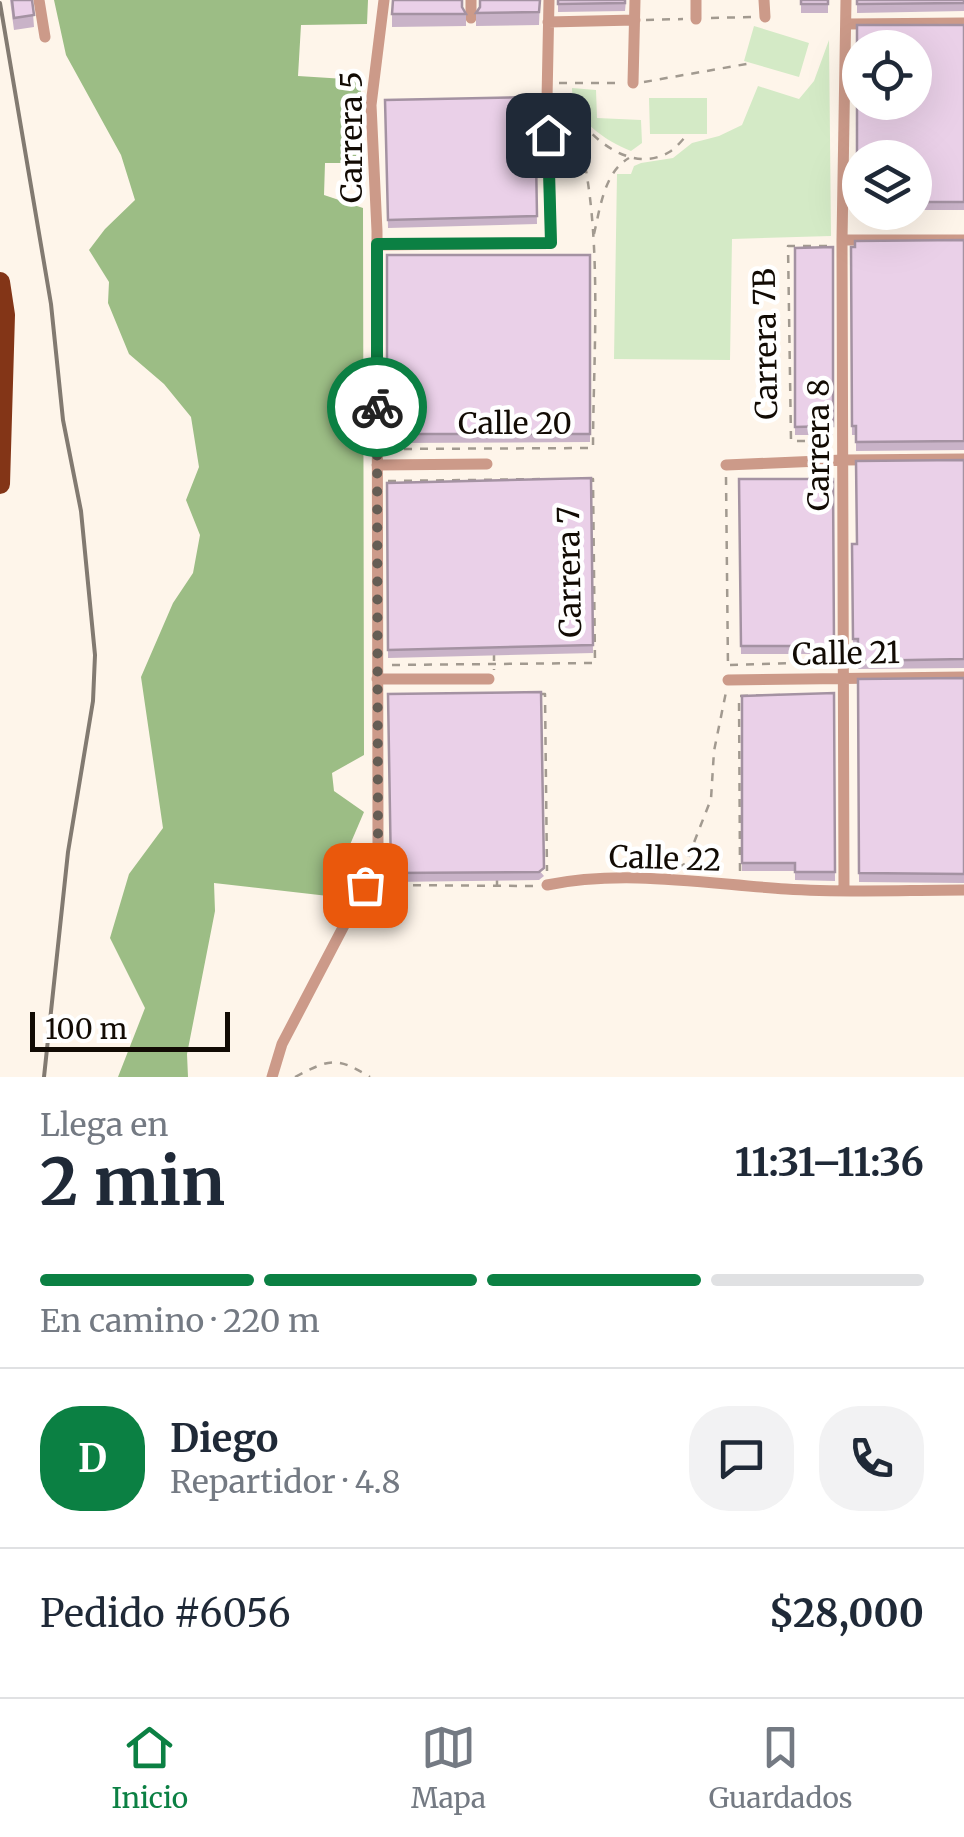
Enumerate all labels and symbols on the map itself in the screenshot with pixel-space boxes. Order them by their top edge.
street label: Carrera 5 [332,71,370,203]
pin [506,93,591,178]
street label: Carrera 7B [745,268,785,420]
courier [327,357,427,457]
street label: Carrera 8 [799,379,837,511]
street label: Calle 20 [458,404,572,442]
street label: Carrera 7 [549,506,589,638]
street label: Calle 21 [792,633,900,673]
street label: Calle 22 [608,837,722,879]
pin [323,843,408,928]
scale bar [30,1007,230,1052]

